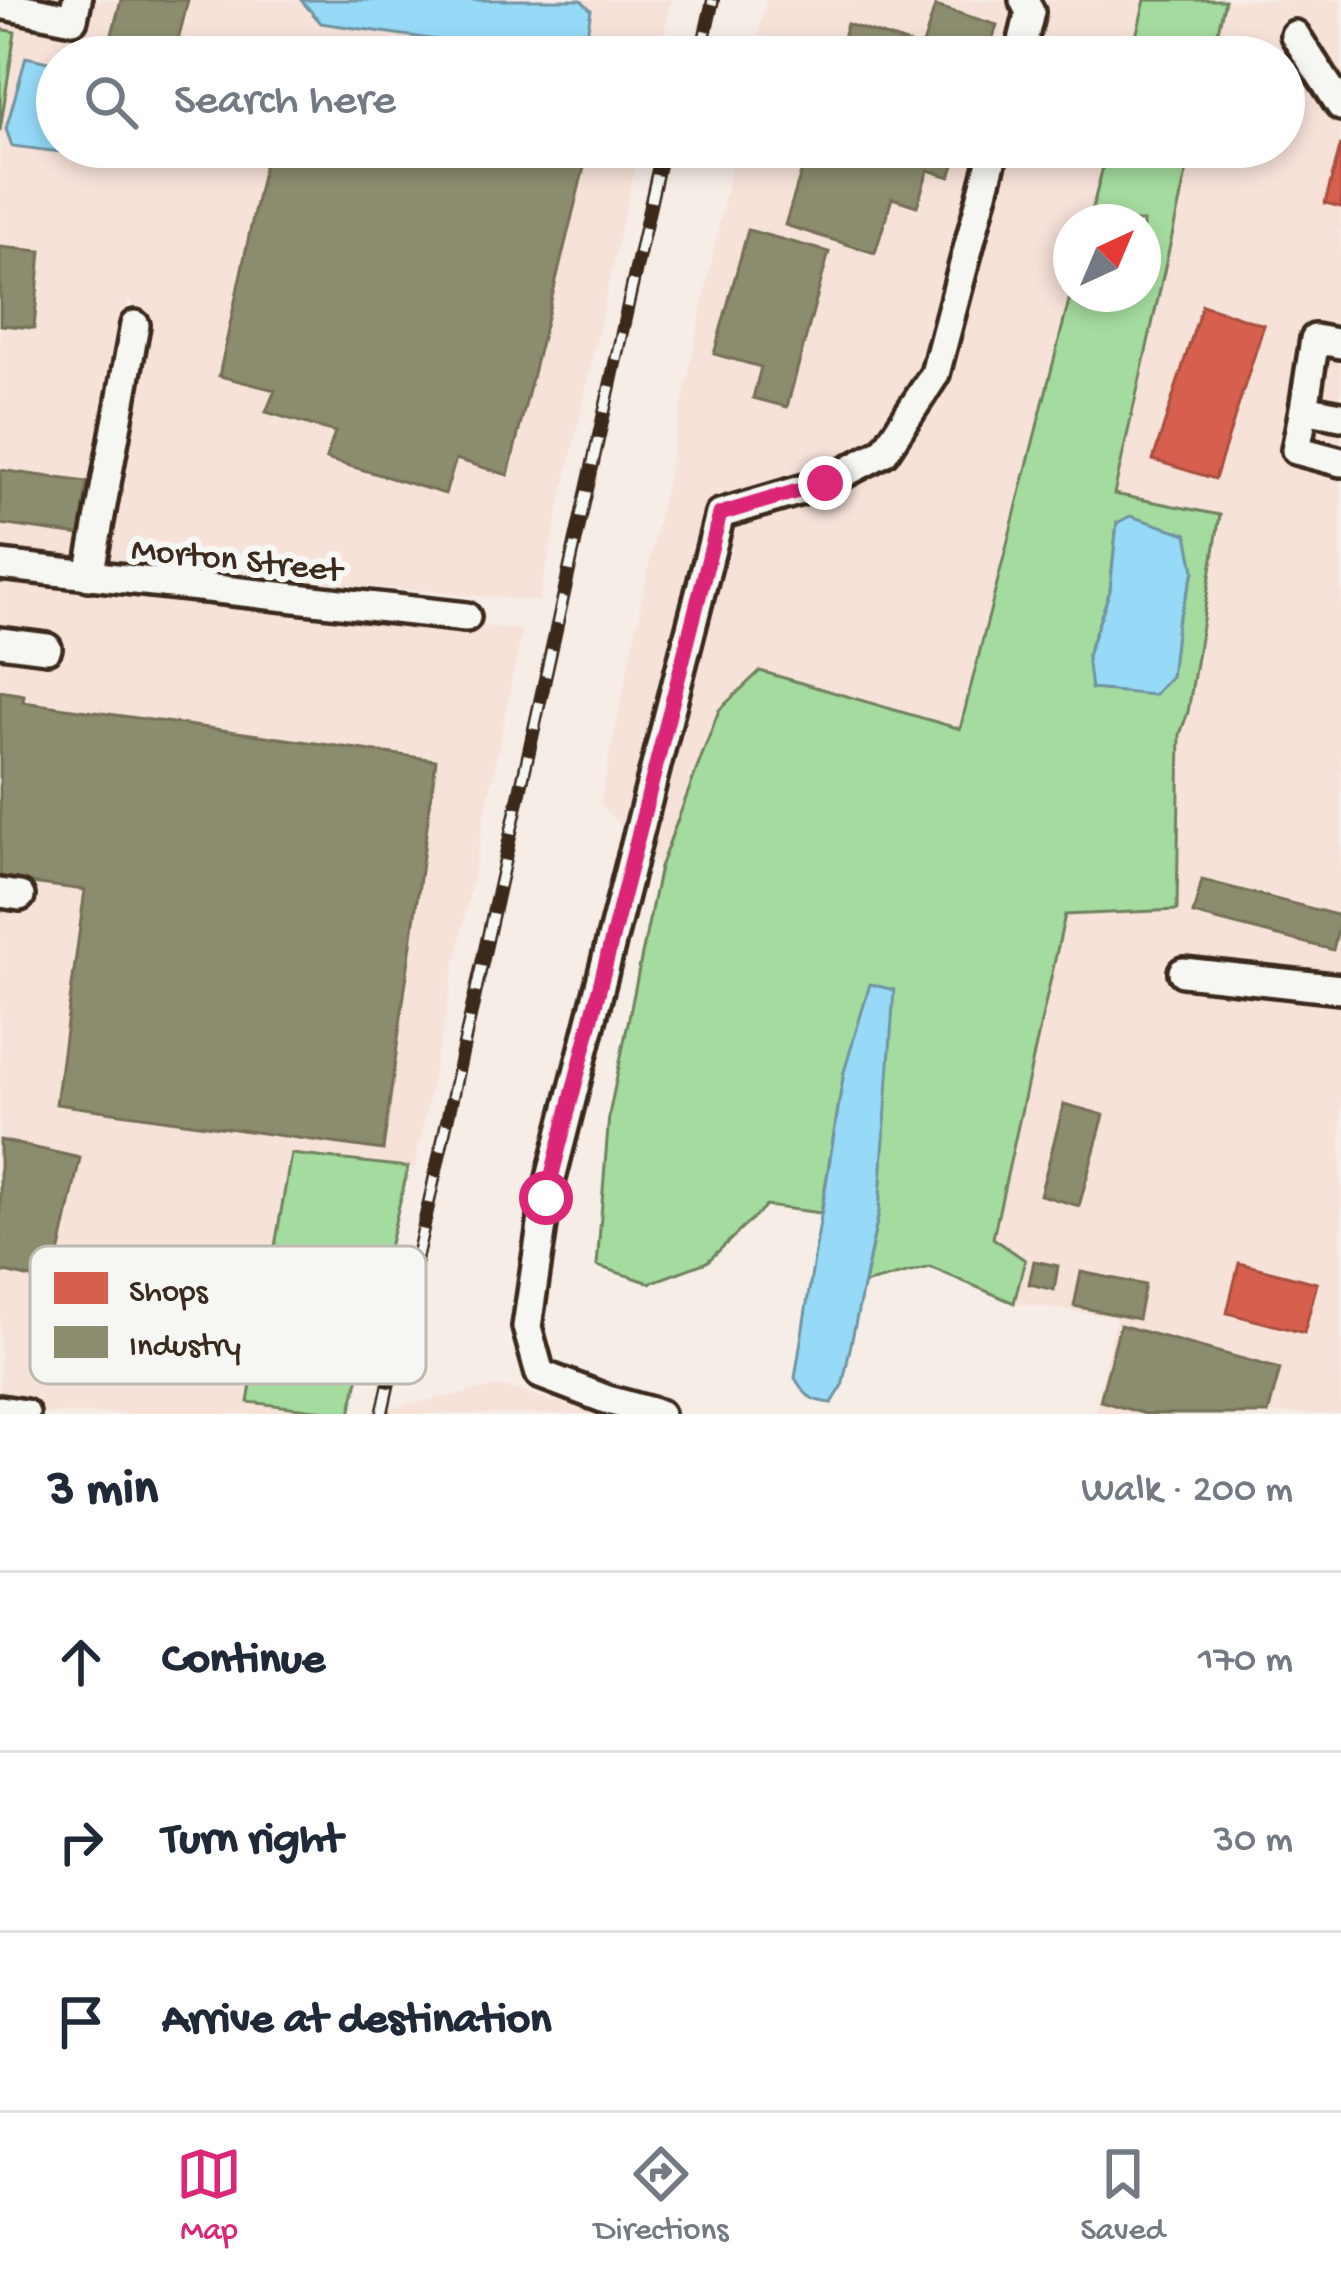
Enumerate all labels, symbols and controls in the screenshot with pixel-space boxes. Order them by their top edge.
search box [36,36,1305,168]
icon: search [78,69,144,135]
text: Search here [174,76,396,129]
north arrow [1053,204,1161,312]
route end [798,456,852,510]
street label: Morton Street [129,530,347,595]
route start [519,1171,573,1225]
legend [30,1246,426,1384]
text: Shops [129,1275,208,1313]
text: Industry [129,1329,241,1367]
text: 3 min [48,1462,158,1522]
text: Walk · 200 m [1081,1469,1293,1515]
icon: ahead [48,1629,114,1695]
text: Continue [162,1635,325,1688]
text: 170 m [1198,1639,1293,1685]
icon: right [48,1809,114,1875]
text: Turn right [162,1815,342,1868]
text: 30 m [1214,1819,1293,1865]
icon: arrive [48,1989,114,2055]
text: Arrive at destination [162,1995,551,2048]
tab: Map [176,2141,242,2251]
tab: Directions [594,2141,728,2251]
tab: Saved [1080,2141,1165,2251]

